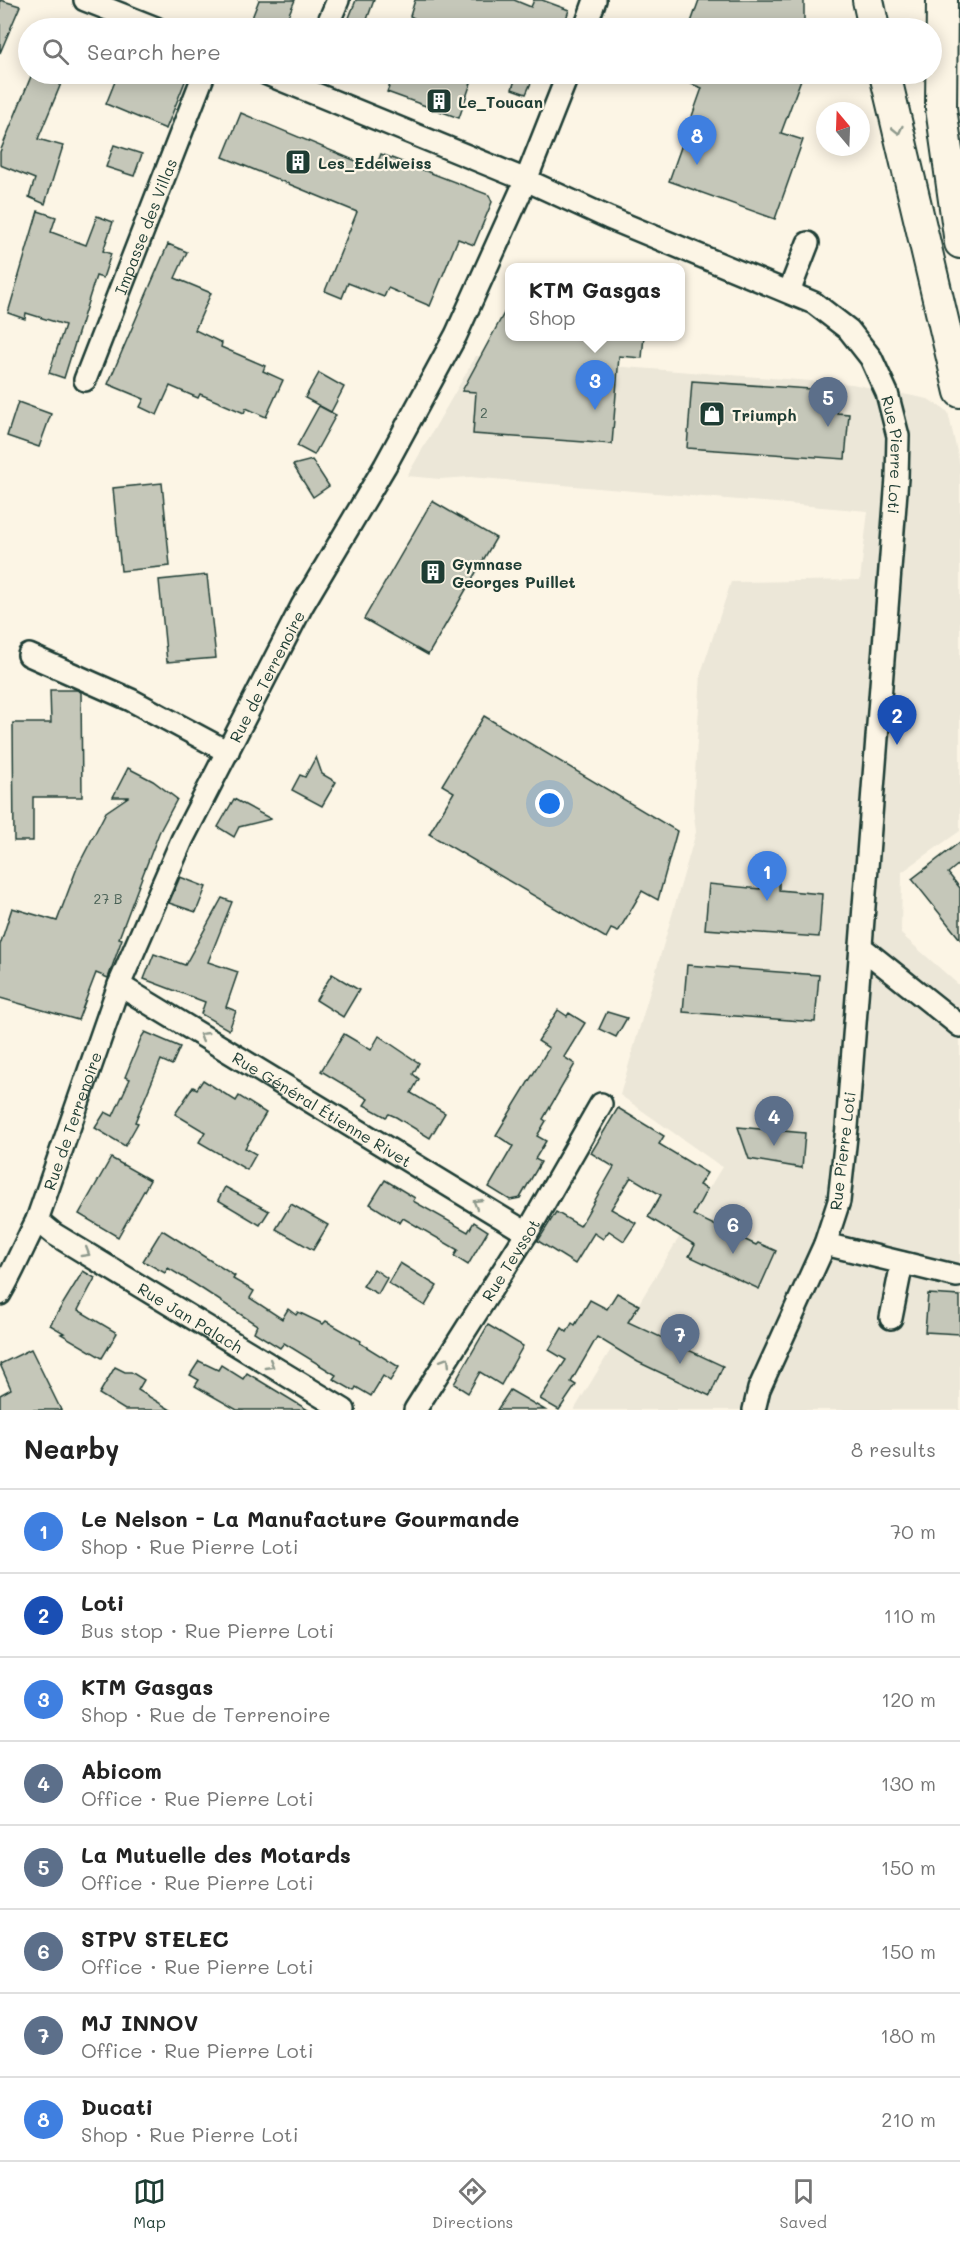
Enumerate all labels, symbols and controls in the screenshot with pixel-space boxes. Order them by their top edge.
search box [18,18,942,84]
icon: search [39,35,72,68]
text: Search here [87,37,221,66]
building icon: Le_Toucan [424,86,454,116]
place label: Le_Toucan [458,91,543,112]
north arrow [816,102,870,156]
pin: 8 [678,116,716,165]
one-way arrow [891,125,904,135]
building icon: Les_Edelweiss [283,147,313,177]
place label: Les_Edelweiss [318,152,432,173]
street label: Impasse des Villas [109,155,181,297]
popup [505,263,685,341]
text: KTM Gasgas [529,275,661,304]
text: Shop [529,304,576,330]
pin: 3 [576,360,614,410]
pin: 5 [808,378,848,427]
street label: Rue Pierre Loti [878,393,909,515]
shop icon: Triumph [697,399,727,429]
house number: 2 [480,403,488,422]
place label: Triumph [732,404,796,425]
place label: Gymnase Georges Puillet [452,553,576,592]
building icon: Gymnase Georges Puillet [418,557,448,587]
street label: Rue de Terrenoire [224,607,309,745]
pin: 2 [878,696,916,745]
your location [535,789,564,818]
pin: 1 [748,852,786,901]
house number: 27 B [94,889,122,908]
one-way arrow [199,1031,209,1043]
street label: Rue Général Étienne Rivet [229,1046,416,1171]
street label: Rue de Terrenoire [38,1049,106,1193]
street label: Rue Pierre Loti [824,1090,860,1212]
pin: 4 [754,1096,794,1146]
one-way arrow [473,1198,483,1210]
pin: 6 [714,1204,752,1254]
street label: Rue Teyssot [476,1215,544,1305]
one-way arrow [80,1246,90,1258]
street label: Rue Jan Palach [134,1277,247,1357]
pin: 7 [660,1314,700,1364]
one-way arrow [439,1356,450,1367]
one-way arrow [264,1358,274,1370]
text: Nearby [24,1432,119,1466]
text: 8 results [851,1436,936,1462]
text: Le Nelson - La Manufacture Gourmande [81,1504,519,1533]
text: 1 [39,1518,48,1544]
text: 70 m [890,1518,936,1544]
text: Shop · Rue Pierre Loti [81,1533,299,1559]
text: Loti [81,1588,124,1617]
text: 2 [38,1602,49,1628]
text: 110 m [883,1602,936,1628]
text: Bus stop · Rue Pierre Loti [81,1617,334,1643]
text: KTM Gasgas [81,1672,213,1701]
text: 3 [38,1686,50,1712]
text: 120 m [881,1686,936,1712]
text: Shop · Rue de Terrenoire [81,1701,331,1727]
text: Abicom [81,1756,162,1785]
text: 4 [37,1770,50,1796]
text: 130 m [881,1770,936,1796]
text: Office · Rue Pierre Loti [81,1785,314,1811]
text: La Mutuelle des Motards [81,1840,351,1869]
text: 5 [38,1854,49,1880]
text: 150 m [881,1854,936,1880]
text: Office · Rue Pierre Loti [81,1869,314,1895]
text: STPV STELEC [81,1924,229,1953]
text: 6 [37,1938,50,1964]
text: 150 m [881,1938,936,1964]
text: Office · Rue Pierre Loti [81,1953,314,1979]
text: MJ INNOV [81,2008,198,2037]
text: 7 [38,2022,49,2048]
text: 180 m [880,2022,936,2048]
text: Office · Rue Pierre Loti [81,2037,314,2063]
text: Ducati [81,2092,153,2121]
text: 8 [37,2106,50,2132]
text: 210 m [881,2106,936,2132]
text: Shop · Rue Pierre Loti [81,2121,299,2147]
tab: Map [133,2175,166,2232]
tab: Directions [432,2175,513,2232]
tab: Saved [779,2175,827,2232]

